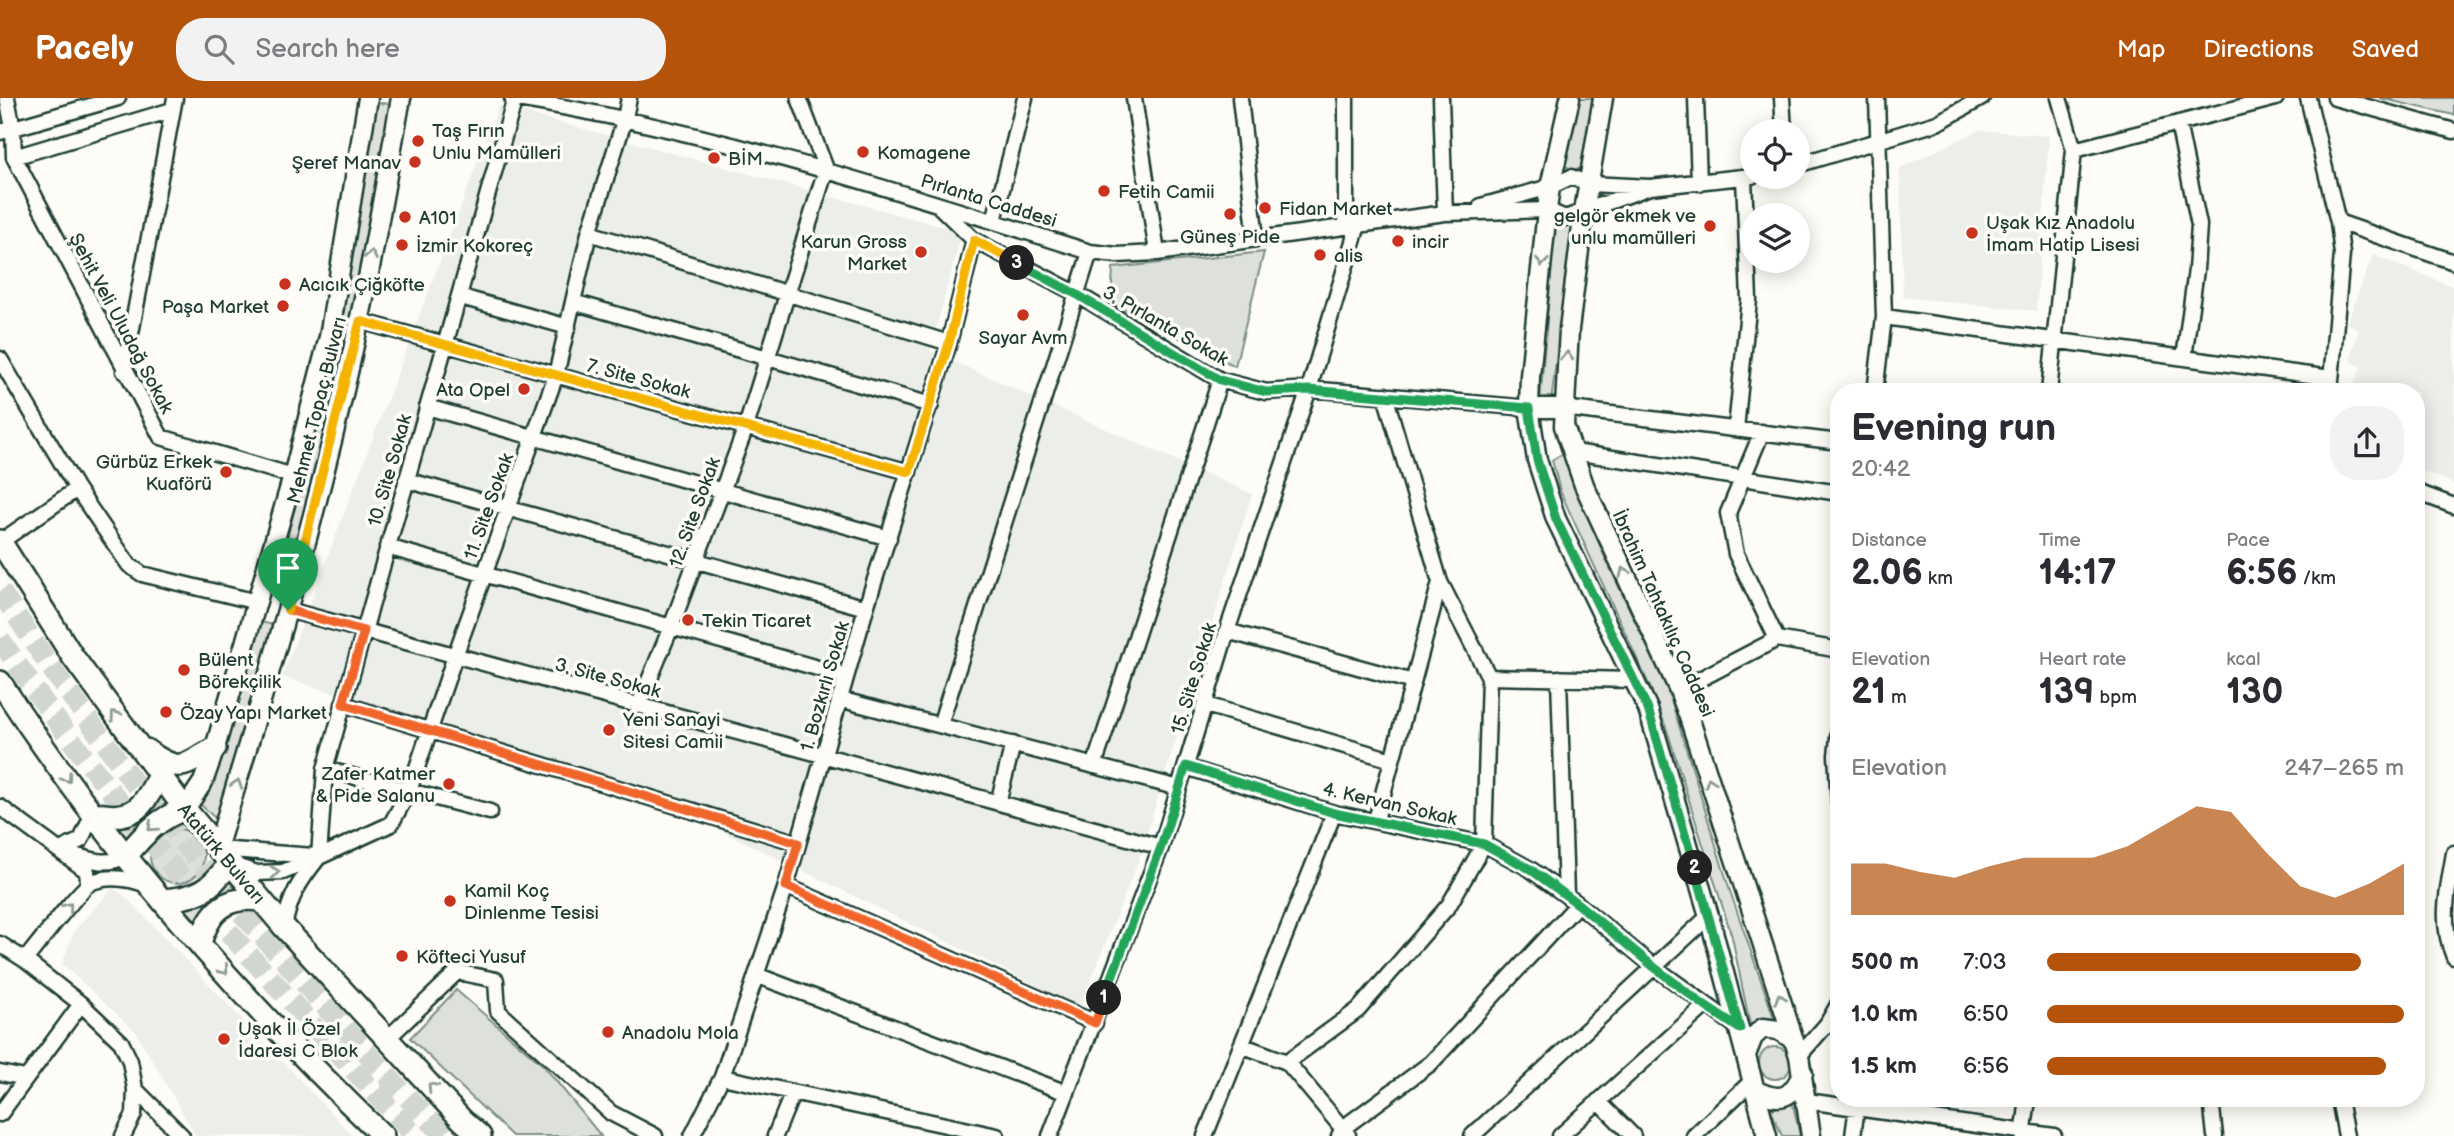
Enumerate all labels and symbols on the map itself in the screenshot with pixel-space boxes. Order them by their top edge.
place label: Taş Fırın Unlu Mamülleri [432,120,561,165]
marker: Taş Fırın Unlu Mamülleri [410,133,426,149]
place label: Komagene [877,142,971,165]
marker: Komagene [855,144,871,160]
place label: BİM [728,148,763,171]
marker: BİM [706,150,722,166]
place label: Şeref Manav [292,152,402,175]
marker: Şeref Manav [407,154,423,170]
street label: Pırlanta Caddesi [918,170,1059,233]
place label: Fetih Camii [1118,181,1215,204]
marker: Fetih Camii [1096,183,1112,199]
place label: Fidan Market [1279,198,1393,221]
marker: Fidan Market [1257,200,1273,216]
place label: gelgör ekmek ve unlu mamülleri [1554,205,1696,250]
marker: Güneş Pide [1222,206,1238,222]
place label: A101 [419,207,457,230]
marker: A101 [397,209,413,225]
place label: Uşak Kız Anadolu İmam Hatip Lisesi [1986,212,2140,257]
marker: gelgör ekmek ve unlu mamülleri [1702,218,1718,234]
marker: Uşak Kız Anadolu İmam Hatip Lisesi [1964,225,1980,241]
place label: Güneş Pide [1180,226,1280,249]
street label: Şehit Veli Uludağ Sokak [63,230,178,418]
place label: Karun Gross Market [801,231,907,276]
place label: incir [1412,231,1450,254]
marker: incir [1390,233,1406,249]
place label: İzmir Kokoreç [416,235,533,258]
marker: İzmir Kokoreç [394,237,410,253]
marker: Karun Gross Market [913,244,929,260]
place label: alis [1334,245,1363,268]
pin: 3 [1000,246,1034,280]
marker: alis [1312,247,1328,263]
one-way arrow [363,249,378,261]
one-way arrow [1535,256,1550,267]
place label: Acıcık Çiğköfte [299,274,425,297]
marker: Acıcık Çiğköfte [277,276,293,292]
street label: 3. Pırlanta Sokak [1098,281,1233,372]
place label: Paşa Market [162,296,269,319]
marker: Paşa Market [275,298,291,314]
marker: Sayar Avm [1015,307,1031,323]
street label: Mehmet Topaç Bulvarı [283,315,352,506]
place label: Sayar Avm [978,327,1068,350]
one-way arrow [1559,350,1574,361]
street label: 7. Site Sokak [584,355,694,404]
place label: Ata Opel [436,379,510,402]
marker: Ata Opel [516,381,532,397]
street label: 10. Site Sokak [363,411,418,529]
street label: 11. Site Sokak [459,449,520,563]
place label: Gürbüz Erkek Kuaförü [96,451,213,496]
street label: 12. Site Sokak [665,454,726,571]
marker: Gürbüz Erkek Kuaförü [218,464,234,480]
street label: İbrahim Tahtakılıç Caddesi [1607,506,1719,721]
pin [258,538,318,610]
one-way arrow [1618,566,1632,579]
place label: Tekin Ticaret [702,610,811,633]
marker: Tekin Ticaret [680,612,696,628]
street label: 1. Bozkırlı Sokak [796,618,855,754]
street label: 15. Site Sokak [1167,619,1222,737]
place label: Bülent Börekçilik [198,649,282,694]
street label: 3. Site Sokak [552,653,664,704]
marker: Bülent Börekçilik [176,662,192,678]
place label: Özay Yapı Market [180,702,327,725]
marker: Özay Yapı Market [158,704,174,720]
place label: Yeni Sanayi Sitesi Camii [622,709,723,754]
one-way arrow [111,710,123,723]
marker: Yeni Sanayi Sitesi Camii [601,722,617,738]
place label: Zafer Katmer & Pide Salanu [316,763,436,808]
one-way arrow [59,770,71,783]
marker: Zafer Katmer & Pide Salanu [441,776,457,792]
one-way arrow [1704,776,1718,788]
one-way arrow [228,778,243,790]
street label: 4. Kervan Sokak [1320,778,1460,831]
street label: Atatürk Bulvarı [172,799,270,909]
one-way arrow [147,819,160,831]
pin: 2 [1678,850,1712,886]
one-way arrow [269,864,281,879]
place label: Kamil Koç Dinlenme Tesisi [464,880,599,925]
marker: Kamil Koç Dinlenme Tesisi [442,893,458,909]
one-way arrow [60,903,73,915]
place label: Köfteci Yusuf [416,946,526,969]
marker: Köfteci Yusuf [394,948,410,964]
one-way arrow [216,962,228,975]
pin: 1 [1086,981,1122,1016]
one-way arrow [1774,992,1789,1004]
place label: Uşak İl Özel İdaresi C Blok [238,1018,358,1063]
place label: Anadolu Mola [622,1022,739,1045]
marker: Anadolu Mola [600,1024,616,1040]
marker: Uşak İl Özel İdaresi C Blok [216,1031,232,1047]
one-way arrow [427,1082,440,1095]

